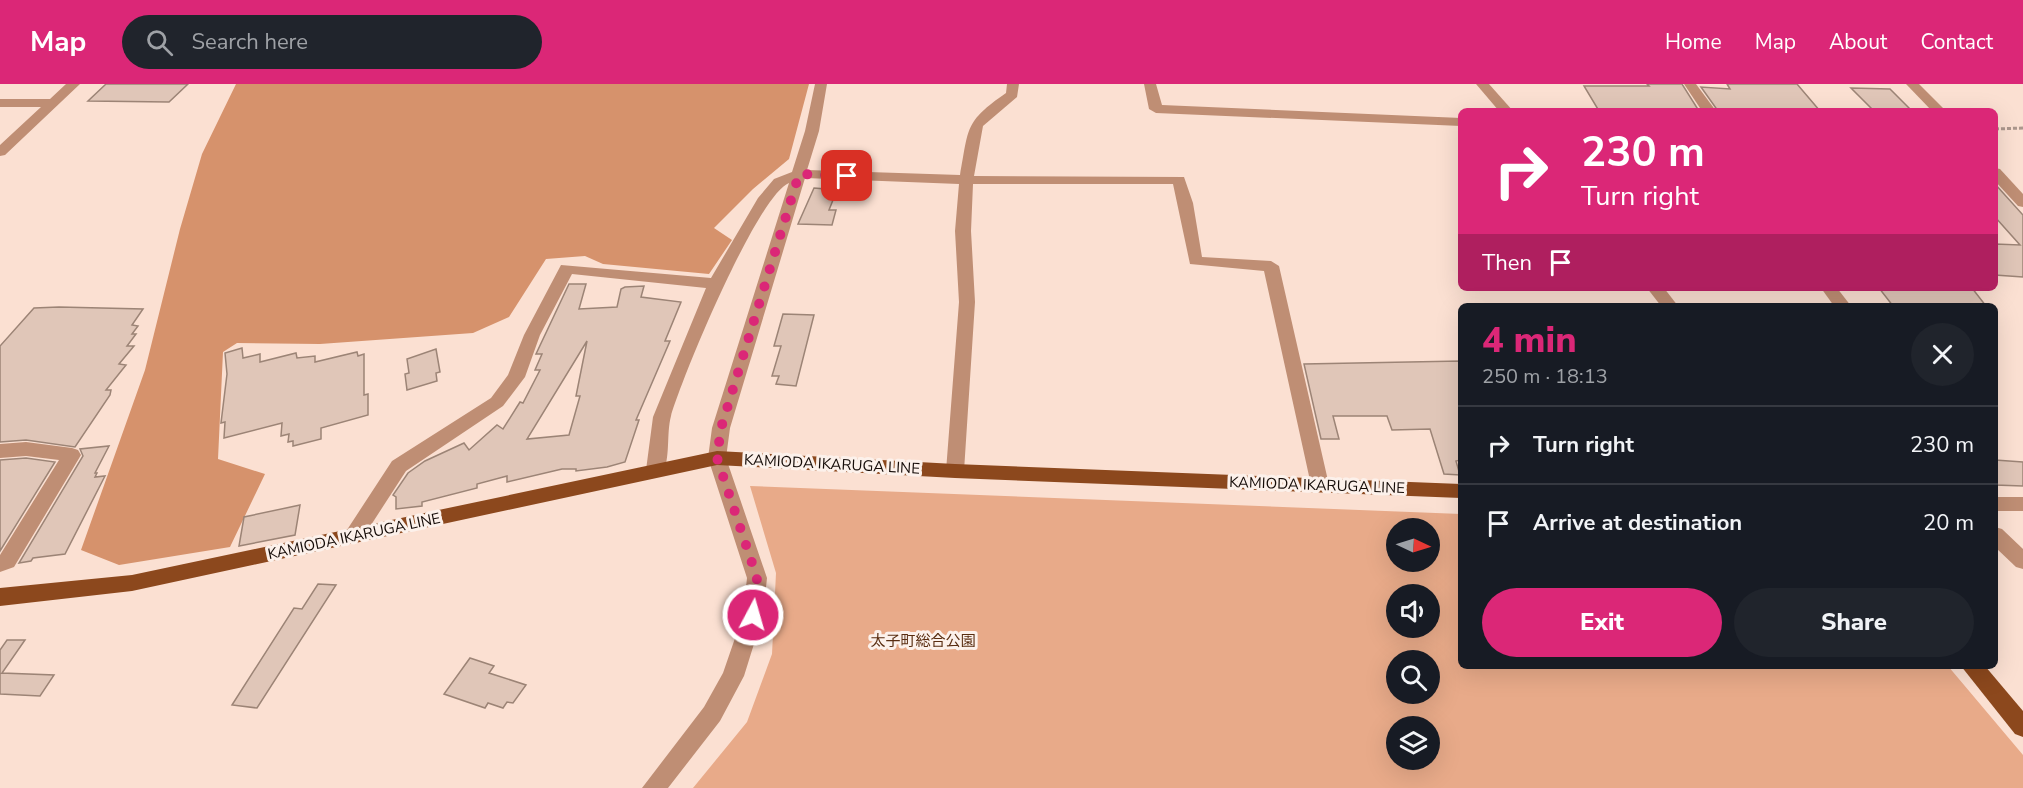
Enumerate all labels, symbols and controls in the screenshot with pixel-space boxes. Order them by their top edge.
search box [122,15,542,69]
text: Map [30,23,86,61]
icon: search [143,26,176,59]
text: Search here [191,27,308,57]
text: Home [1665,28,1722,56]
text: Map [1755,28,1796,56]
text: About [1829,28,1887,56]
text: Contact [1920,28,1993,56]
text: 230 m [1581,124,1705,181]
icon: right [1482,132,1560,210]
pin [821,150,872,201]
icon: arrive [830,159,863,192]
text: Turn right [1581,178,1699,215]
icon: arrive [1544,246,1577,279]
text: Then [1482,248,1532,278]
text: 4 min [1482,316,1577,365]
button: close [1911,323,1974,386]
text: 250 m · 18:13 [1482,363,1608,390]
icon: right [1482,429,1515,462]
text: Turn right [1533,430,1634,460]
text: 230 m [1910,430,1974,460]
street label: KAMIODA IKARUGA LINE [744,449,920,479]
street label: KAMIODA IKARUGA LINE [1229,472,1405,498]
icon: arrive [1482,507,1515,540]
street label: KAMIODA IKARUGA LINE [266,508,442,564]
text: Arrive at destination [1533,508,1742,538]
text: 20 m [1923,508,1974,538]
north arrow [1386,518,1440,572]
map controls [1386,518,1440,770]
position arrow [721,583,785,647]
button: sound [1386,584,1440,638]
button: Exit [1482,588,1722,657]
button: Share [1734,588,1974,657]
park label: 太子町総合公園 [870,631,976,651]
button: search [1386,650,1440,704]
button: layers [1386,716,1440,770]

